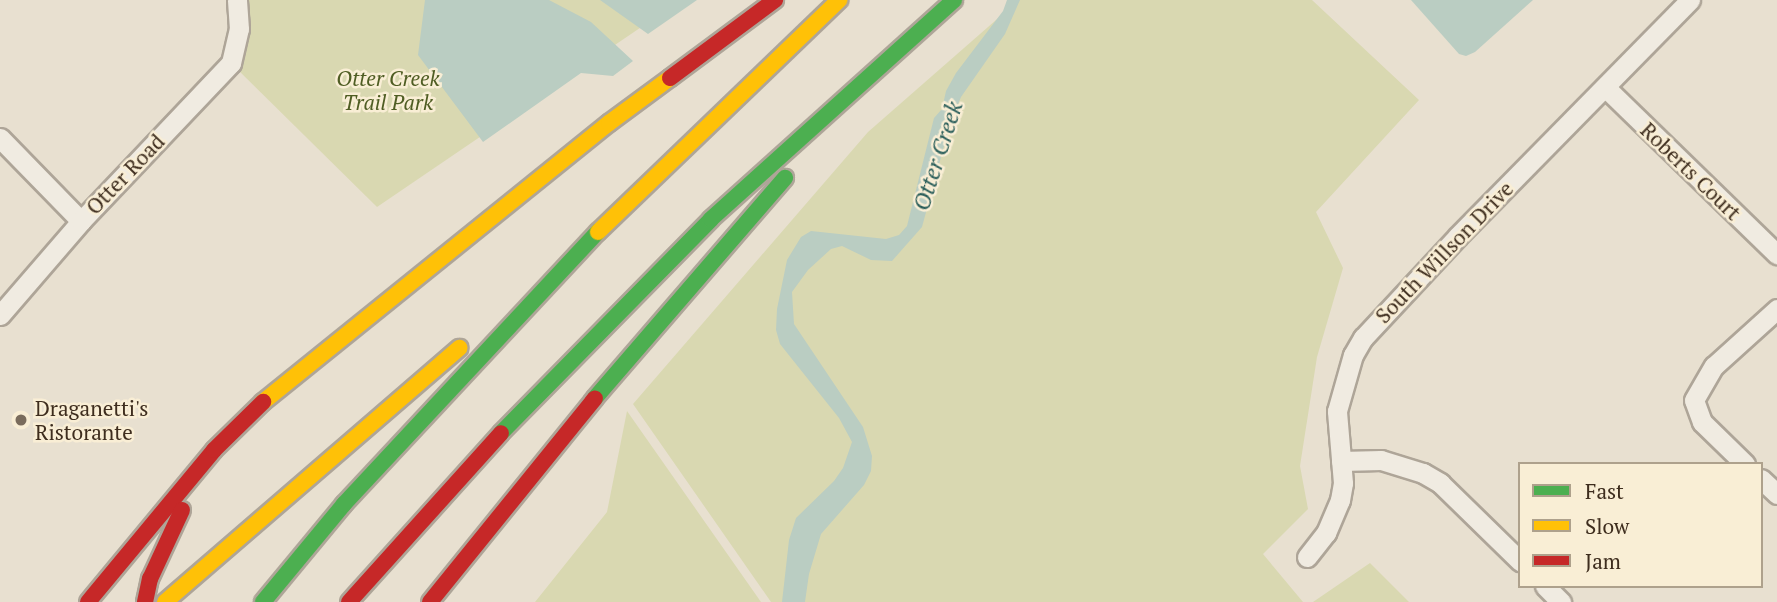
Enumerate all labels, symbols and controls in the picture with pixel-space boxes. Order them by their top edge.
park label: Otter Creek Trail Park [336,65,440,115]
water label: Otter Creek [907,98,969,214]
street label: Roberts Court [1636,117,1746,225]
street label: Otter Road [81,129,169,219]
street label: South Willson Drive [1370,176,1518,328]
place label: Draganetti's Ristorante [35,395,148,445]
marker: Draganetti's Ristorante [13,412,29,428]
legend [1518,462,1763,588]
text: Fast [1585,477,1624,505]
text: Slow [1585,512,1629,540]
text: Jam [1585,547,1621,575]

